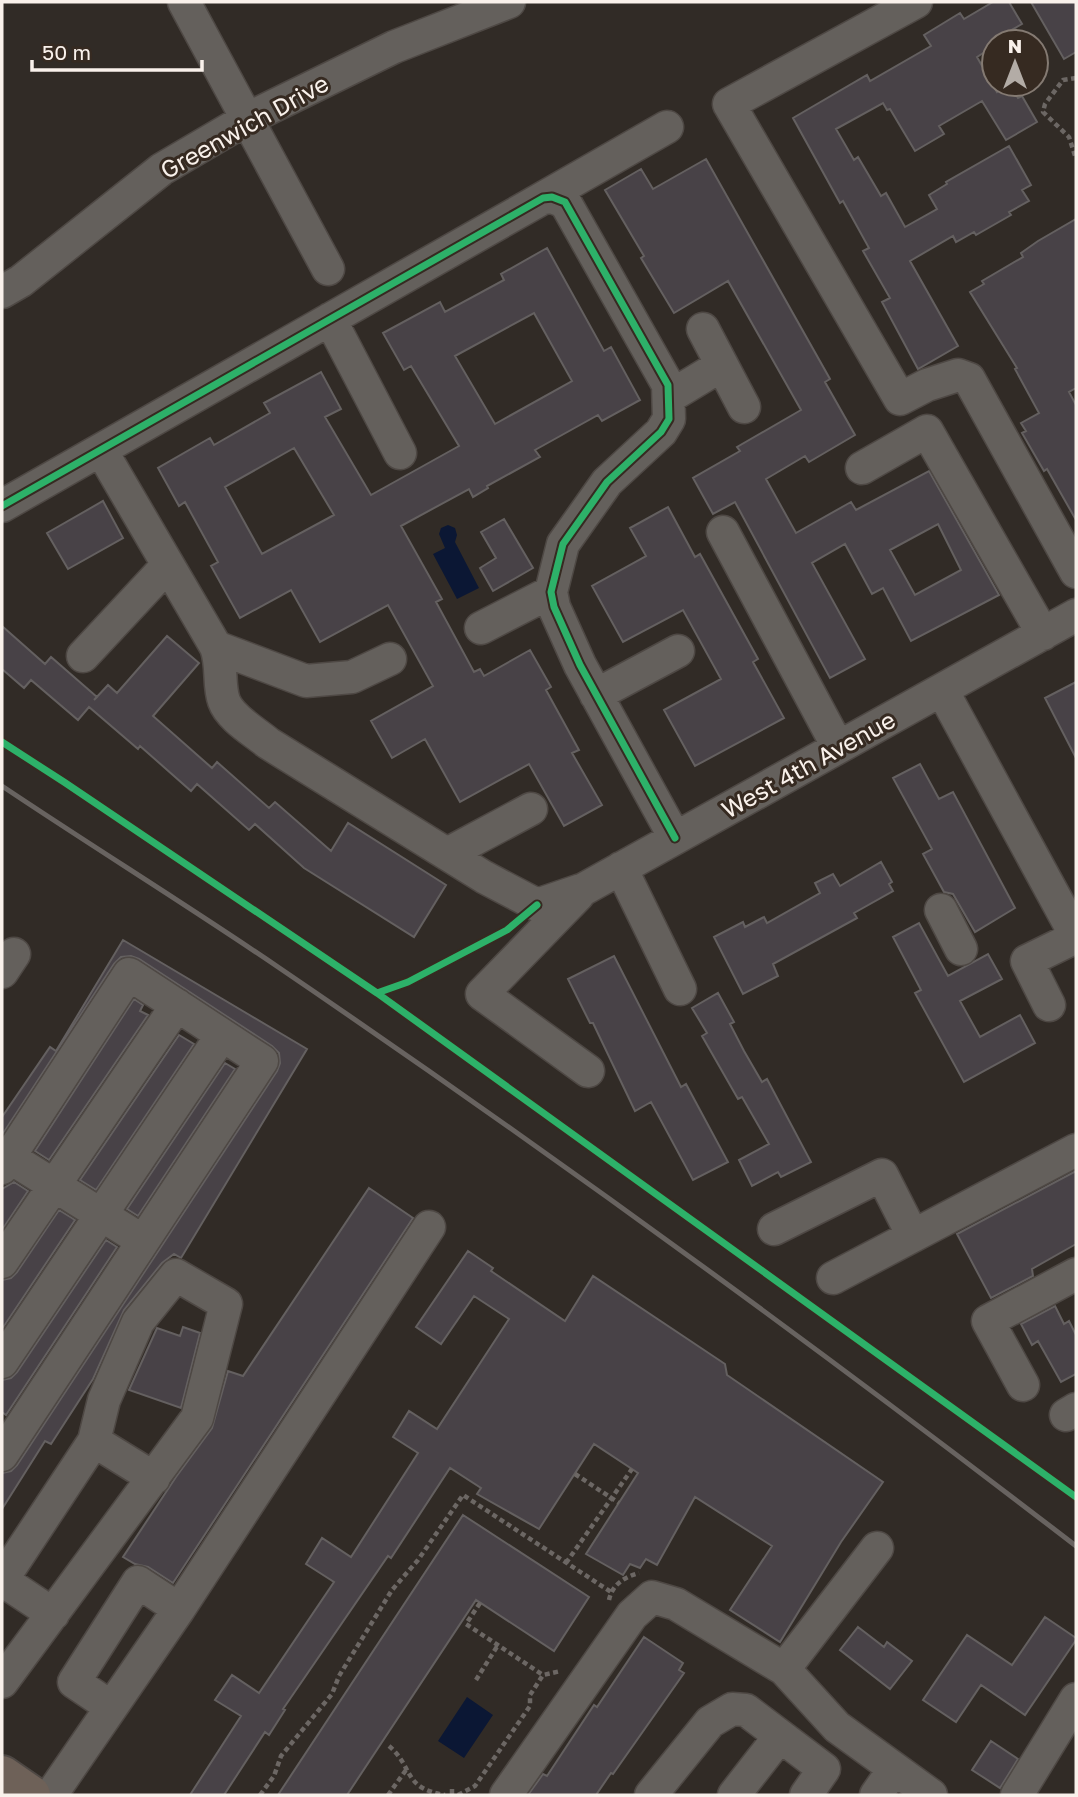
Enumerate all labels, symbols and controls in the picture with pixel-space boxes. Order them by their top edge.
scale bar [32,28,201,72]
north arrow [980,28,1050,98]
text: N [1008,34,1022,57]
text: 50 m [42,39,91,65]
street label: Greenwich Drive [155,68,333,184]
street label: West 4th Avenue [716,704,900,824]

